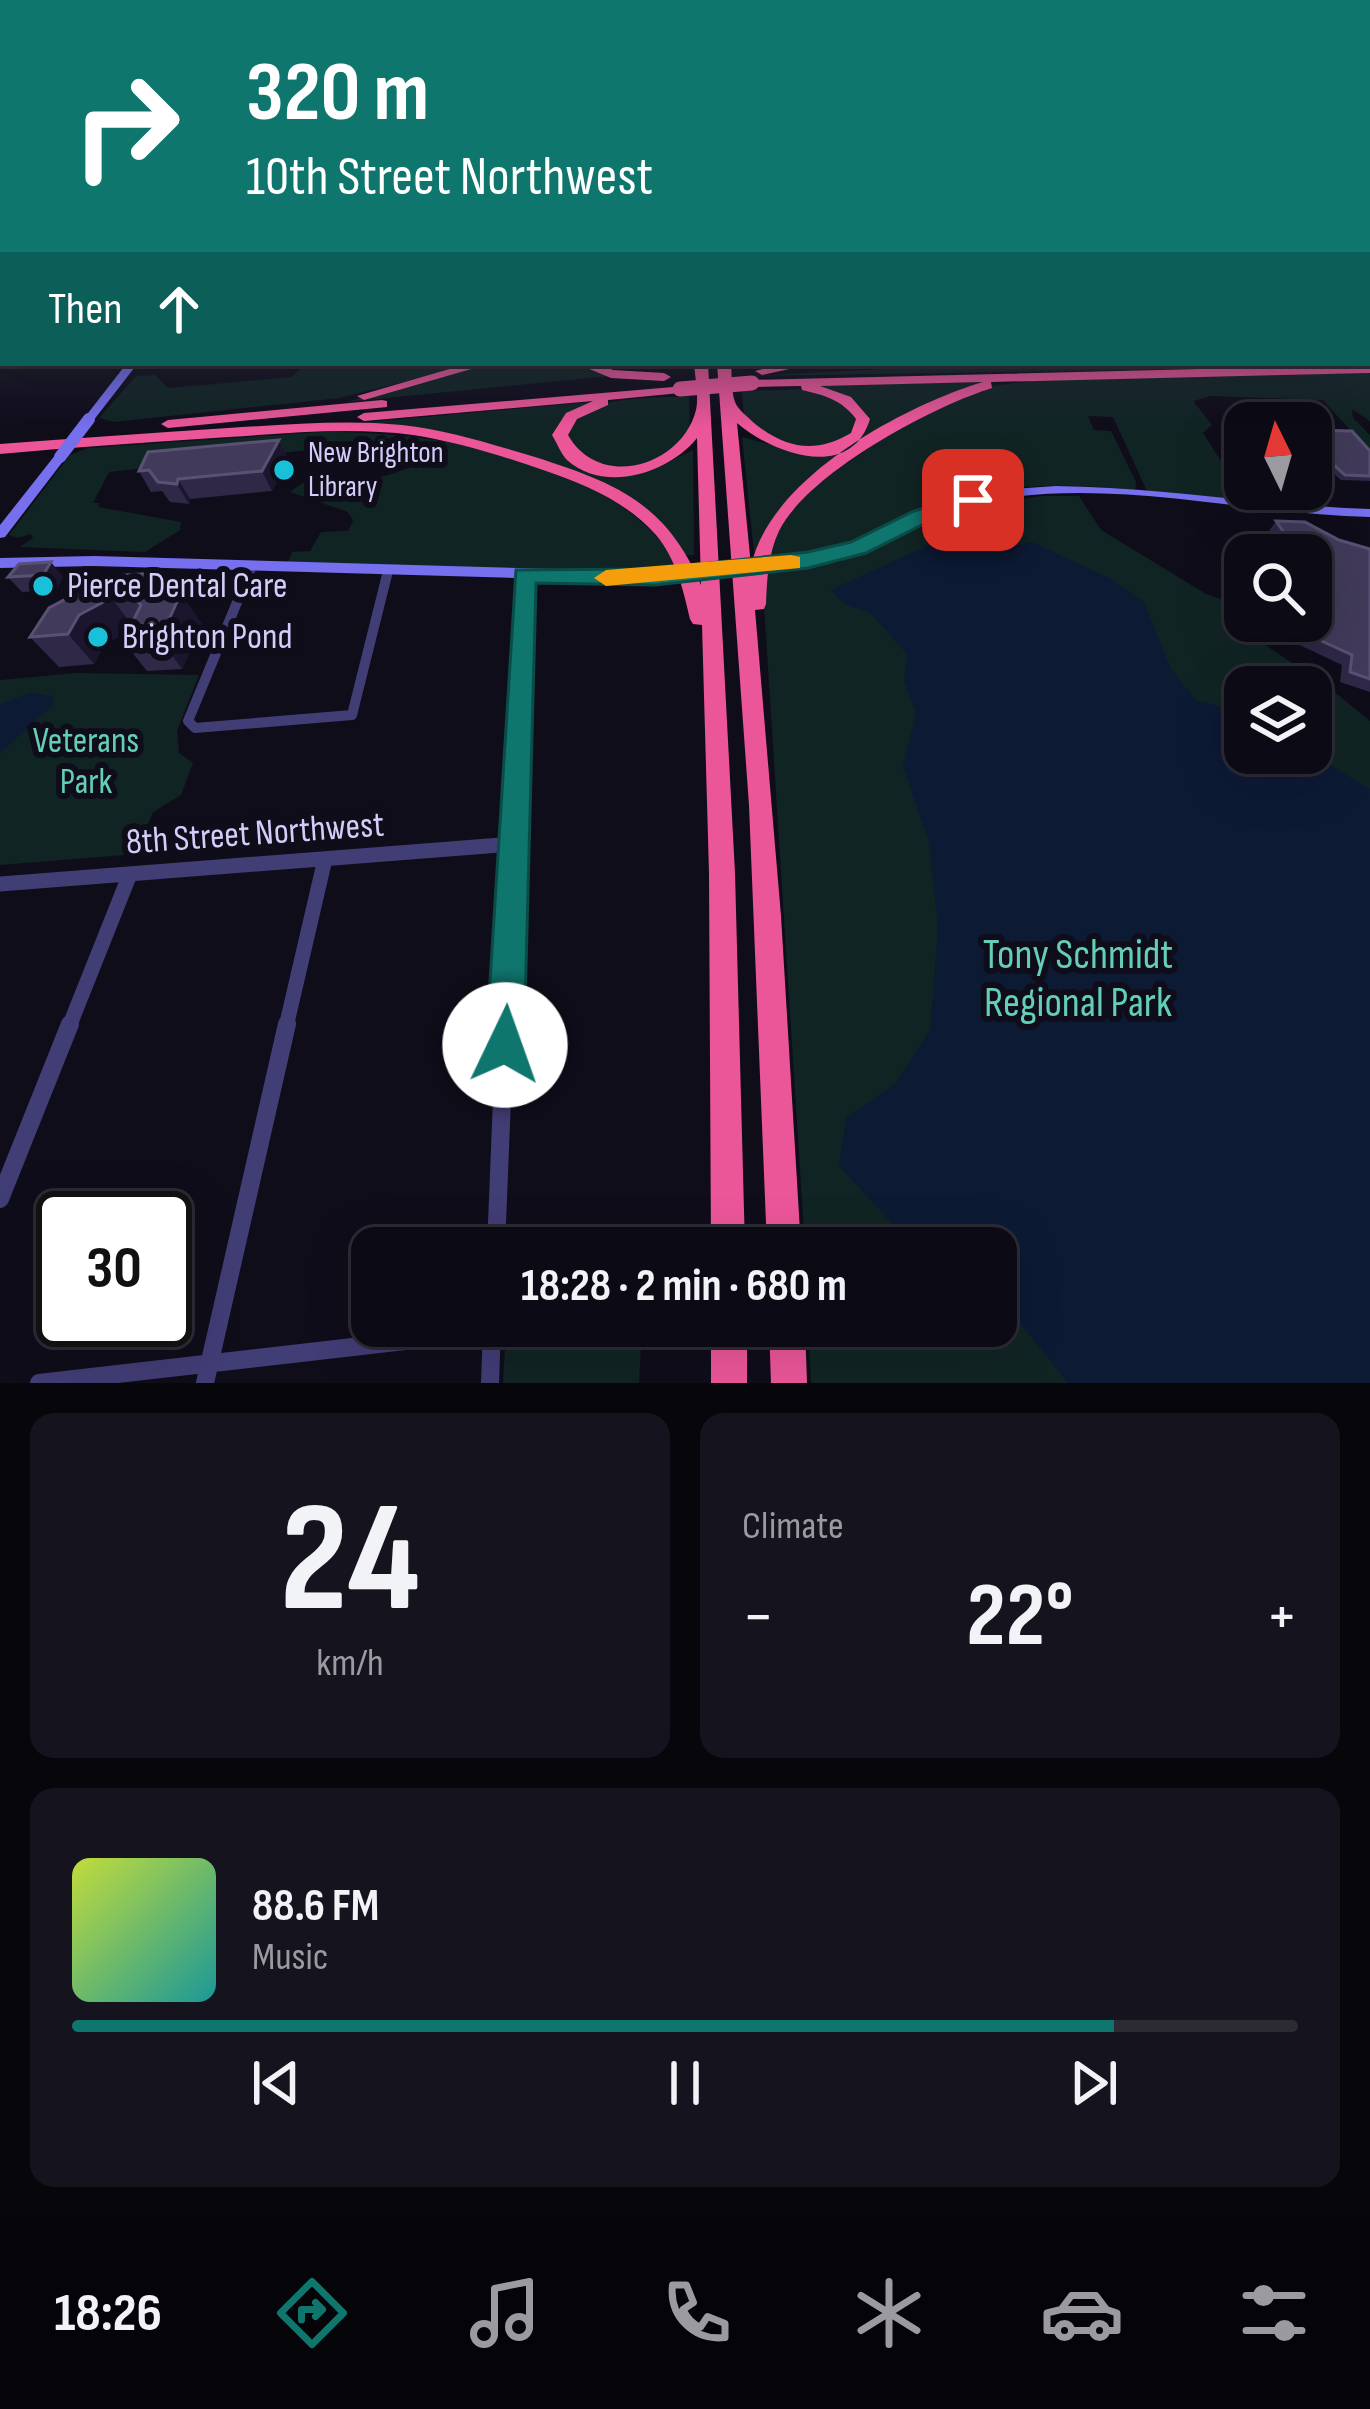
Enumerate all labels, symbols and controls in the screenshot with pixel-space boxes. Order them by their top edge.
text: 320 m [246,43,429,144]
icon: right [48,48,204,204]
text: 10th Street Northwest [246,145,653,210]
icon: ahead [146,276,212,342]
text: Then [48,282,122,337]
north arrow [1224,402,1332,510]
map controls [1224,402,1332,774]
place label: New Brighton Library [308,435,444,505]
pin [922,449,1024,551]
marker: New Brighton Library [271,457,297,483]
icon: arrive [940,467,1006,533]
button: search [1224,534,1332,642]
place label: Pierce Dental Care [67,565,287,608]
marker: Pierce Dental Care [30,573,56,599]
place label: Brighton Pond [122,616,292,659]
marker: Brighton Pond [85,624,111,650]
button: layers [1224,666,1332,774]
park label: Veterans Park [33,720,139,804]
street label: 8th Street Northwest [125,804,385,864]
park label: Tony Schmidt Regional Park [983,930,1173,1029]
position arrow [442,982,568,1108]
speed limit sign: 30 [36,1191,192,1347]
text: 18:28 · 2 min · 680 m [521,1259,847,1314]
text: 24 [280,1468,420,1655]
text: Climate [742,1503,844,1550]
text: 22° [966,1563,1074,1671]
text: − [742,1578,774,1657]
text: + [1266,1578,1298,1657]
text: km/h [316,1640,384,1687]
text: 88.6 FM [252,1879,379,1934]
text: Music [252,1934,328,1981]
icon: previous [243,2050,309,2116]
icon: pause [652,2050,718,2116]
icon: next [1061,2050,1127,2116]
icon: directions [270,2271,354,2355]
icon: music [463,2271,547,2355]
icon: phone [655,2271,739,2355]
icon: climate [847,2271,931,2355]
icon: car [1040,2271,1124,2355]
icon: filters [1232,2271,1316,2355]
text: 18:26 [54,2281,162,2346]

